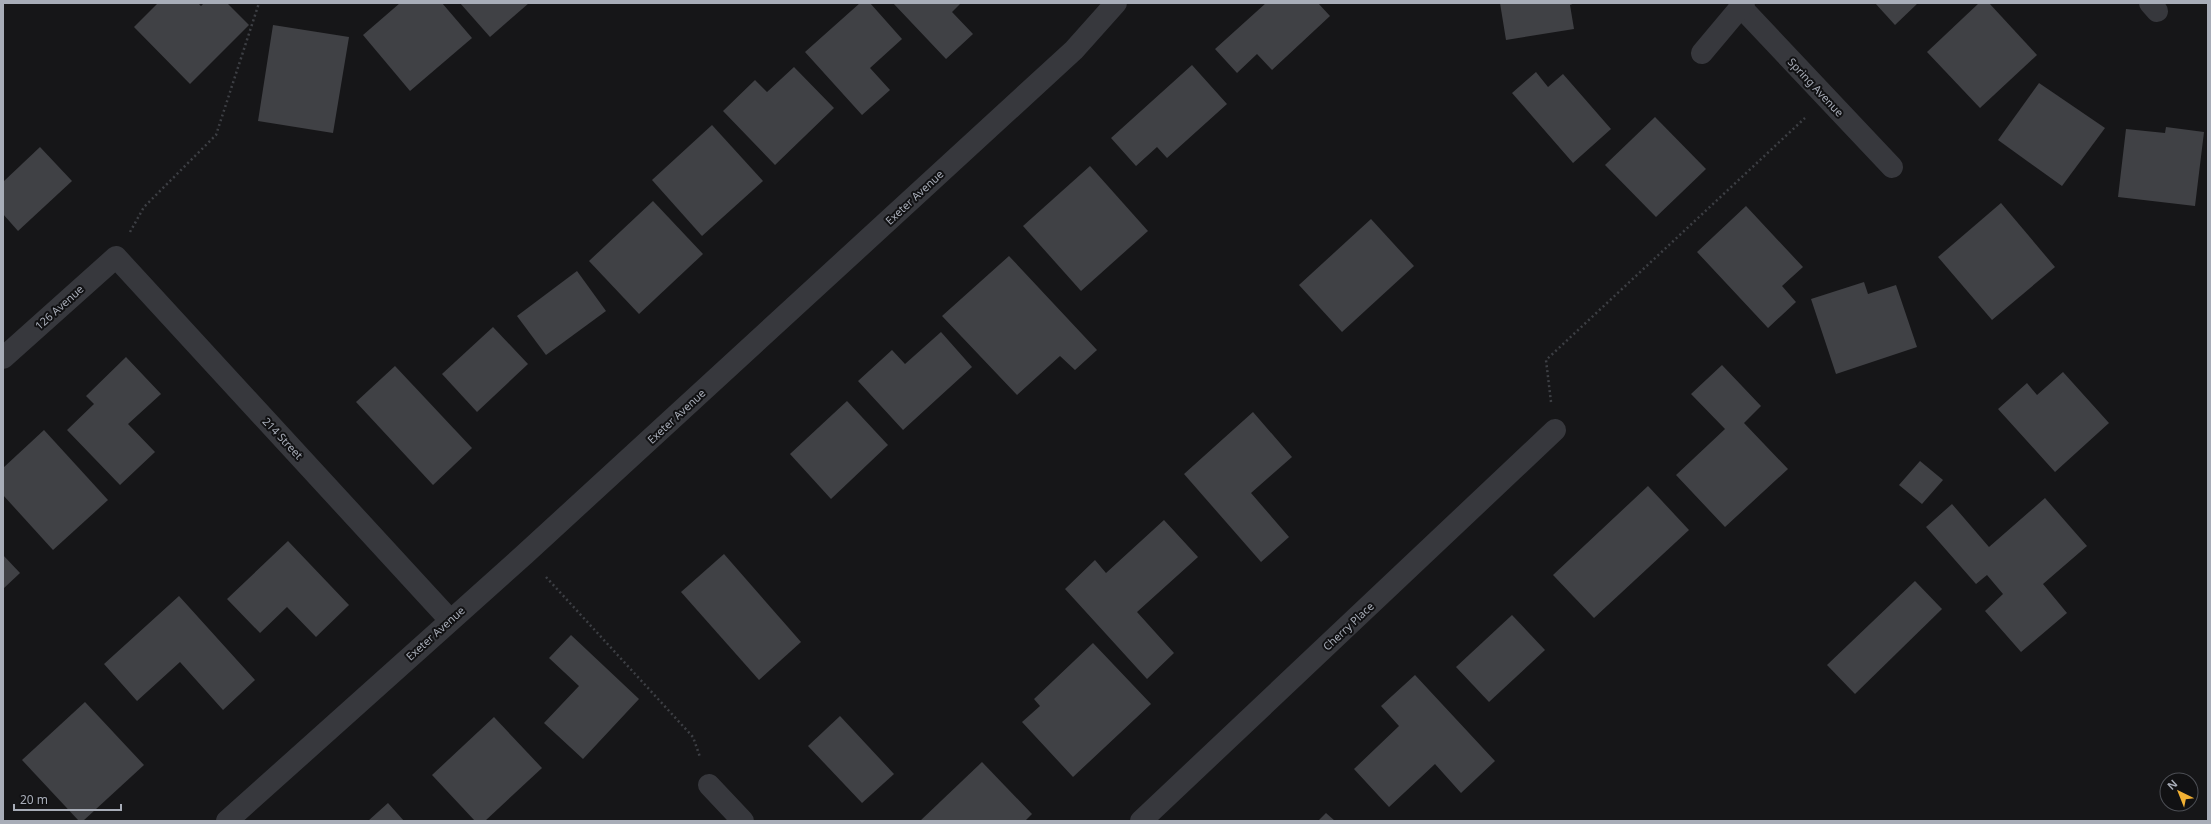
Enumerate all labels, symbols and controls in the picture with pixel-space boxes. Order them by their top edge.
street label: Spring Avenue [1785,54,1847,120]
street label: Exeter Avenue [882,166,946,228]
street label: 126 Avenue [32,281,86,333]
street label: Exeter Avenue [644,385,708,447]
street label: 214 Street [260,414,306,462]
street label: Cherry Place [1319,598,1377,654]
street label: Exeter Avenue [402,603,468,663]
north arrow [2159,772,2199,812]
text: N [2163,776,2180,793]
scale bar [14,786,121,812]
text: 20 m [20,791,48,808]

